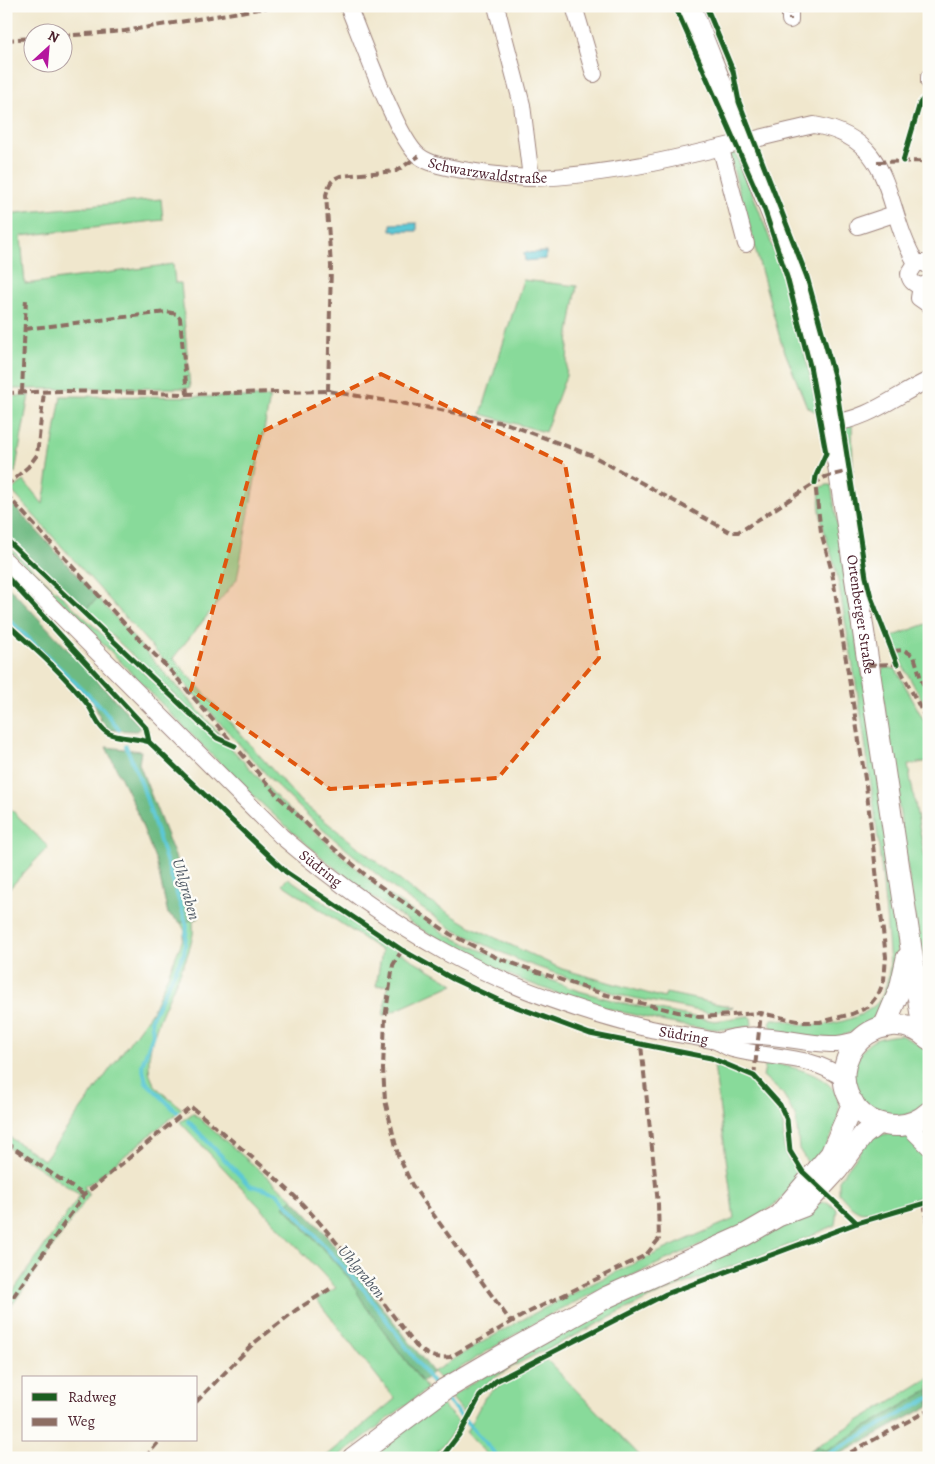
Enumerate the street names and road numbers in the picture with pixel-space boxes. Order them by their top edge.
street label: Schwarzwaldstraße [425,152,548,188]
street label: Ortenberger Straße [842,553,880,676]
street label: Südring [295,845,347,892]
street label: Südring [657,1021,711,1049]

